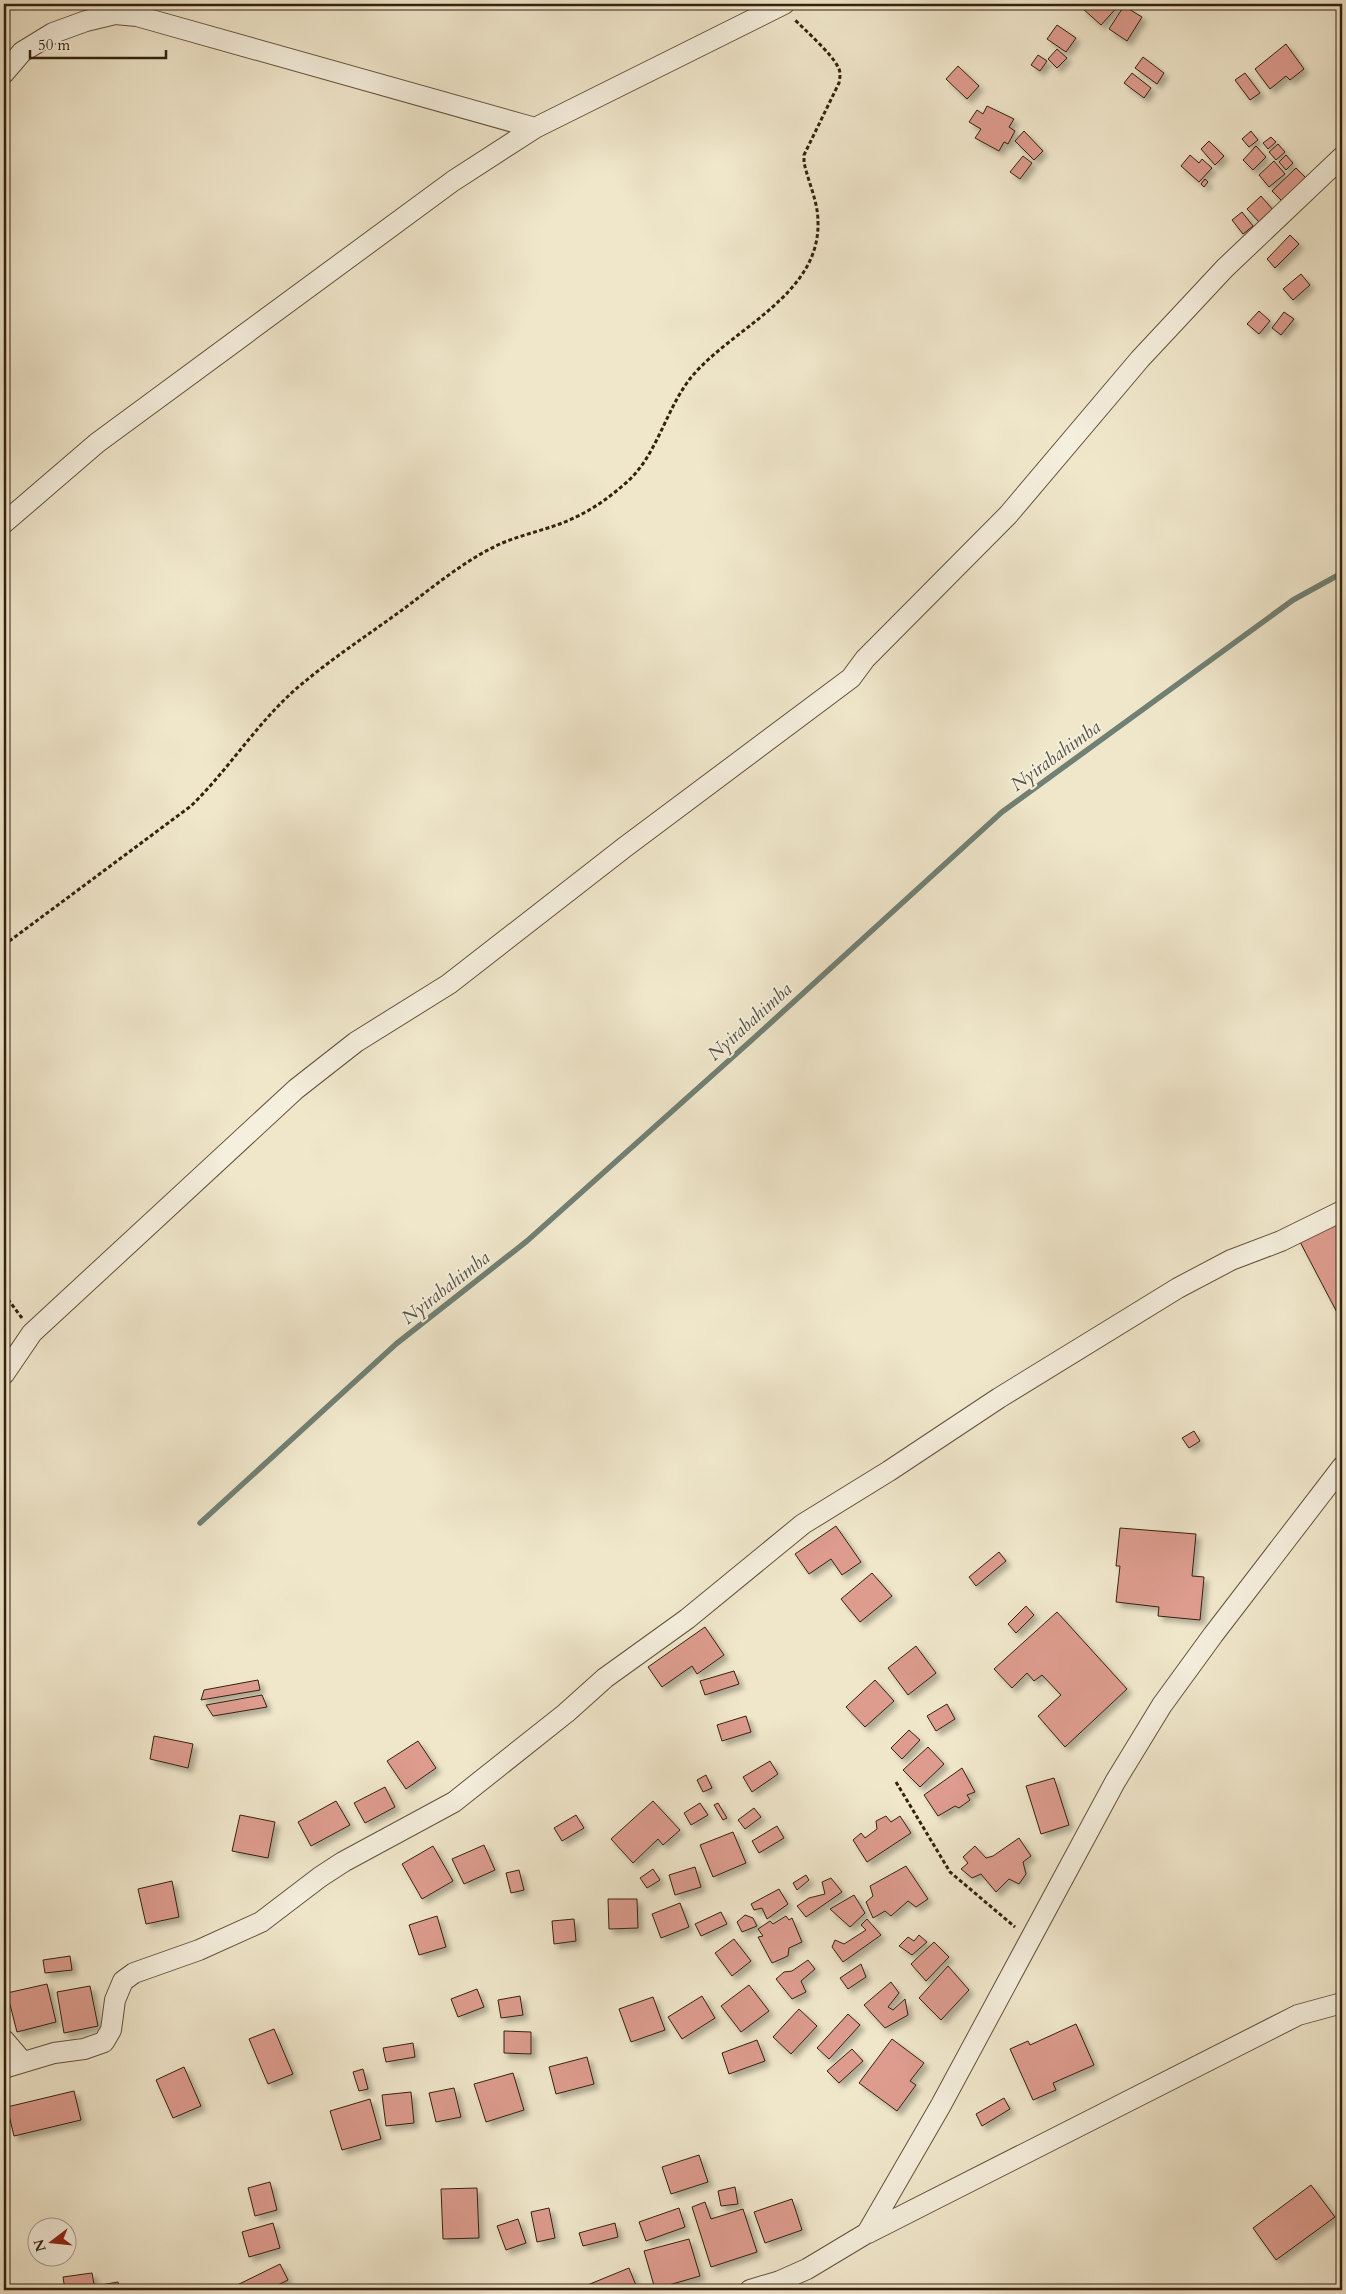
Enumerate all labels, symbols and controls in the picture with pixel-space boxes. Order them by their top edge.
scale bar [30,28,166,60]
text: 50 m [38,35,70,55]
water label: Nyirabahimba [1005,714,1106,797]
water label: Nyirabahimba [702,976,798,1067]
water label: Nyirabahimba [396,1245,496,1331]
north arrow [28,2216,78,2266]
text: N [29,2237,51,2254]

